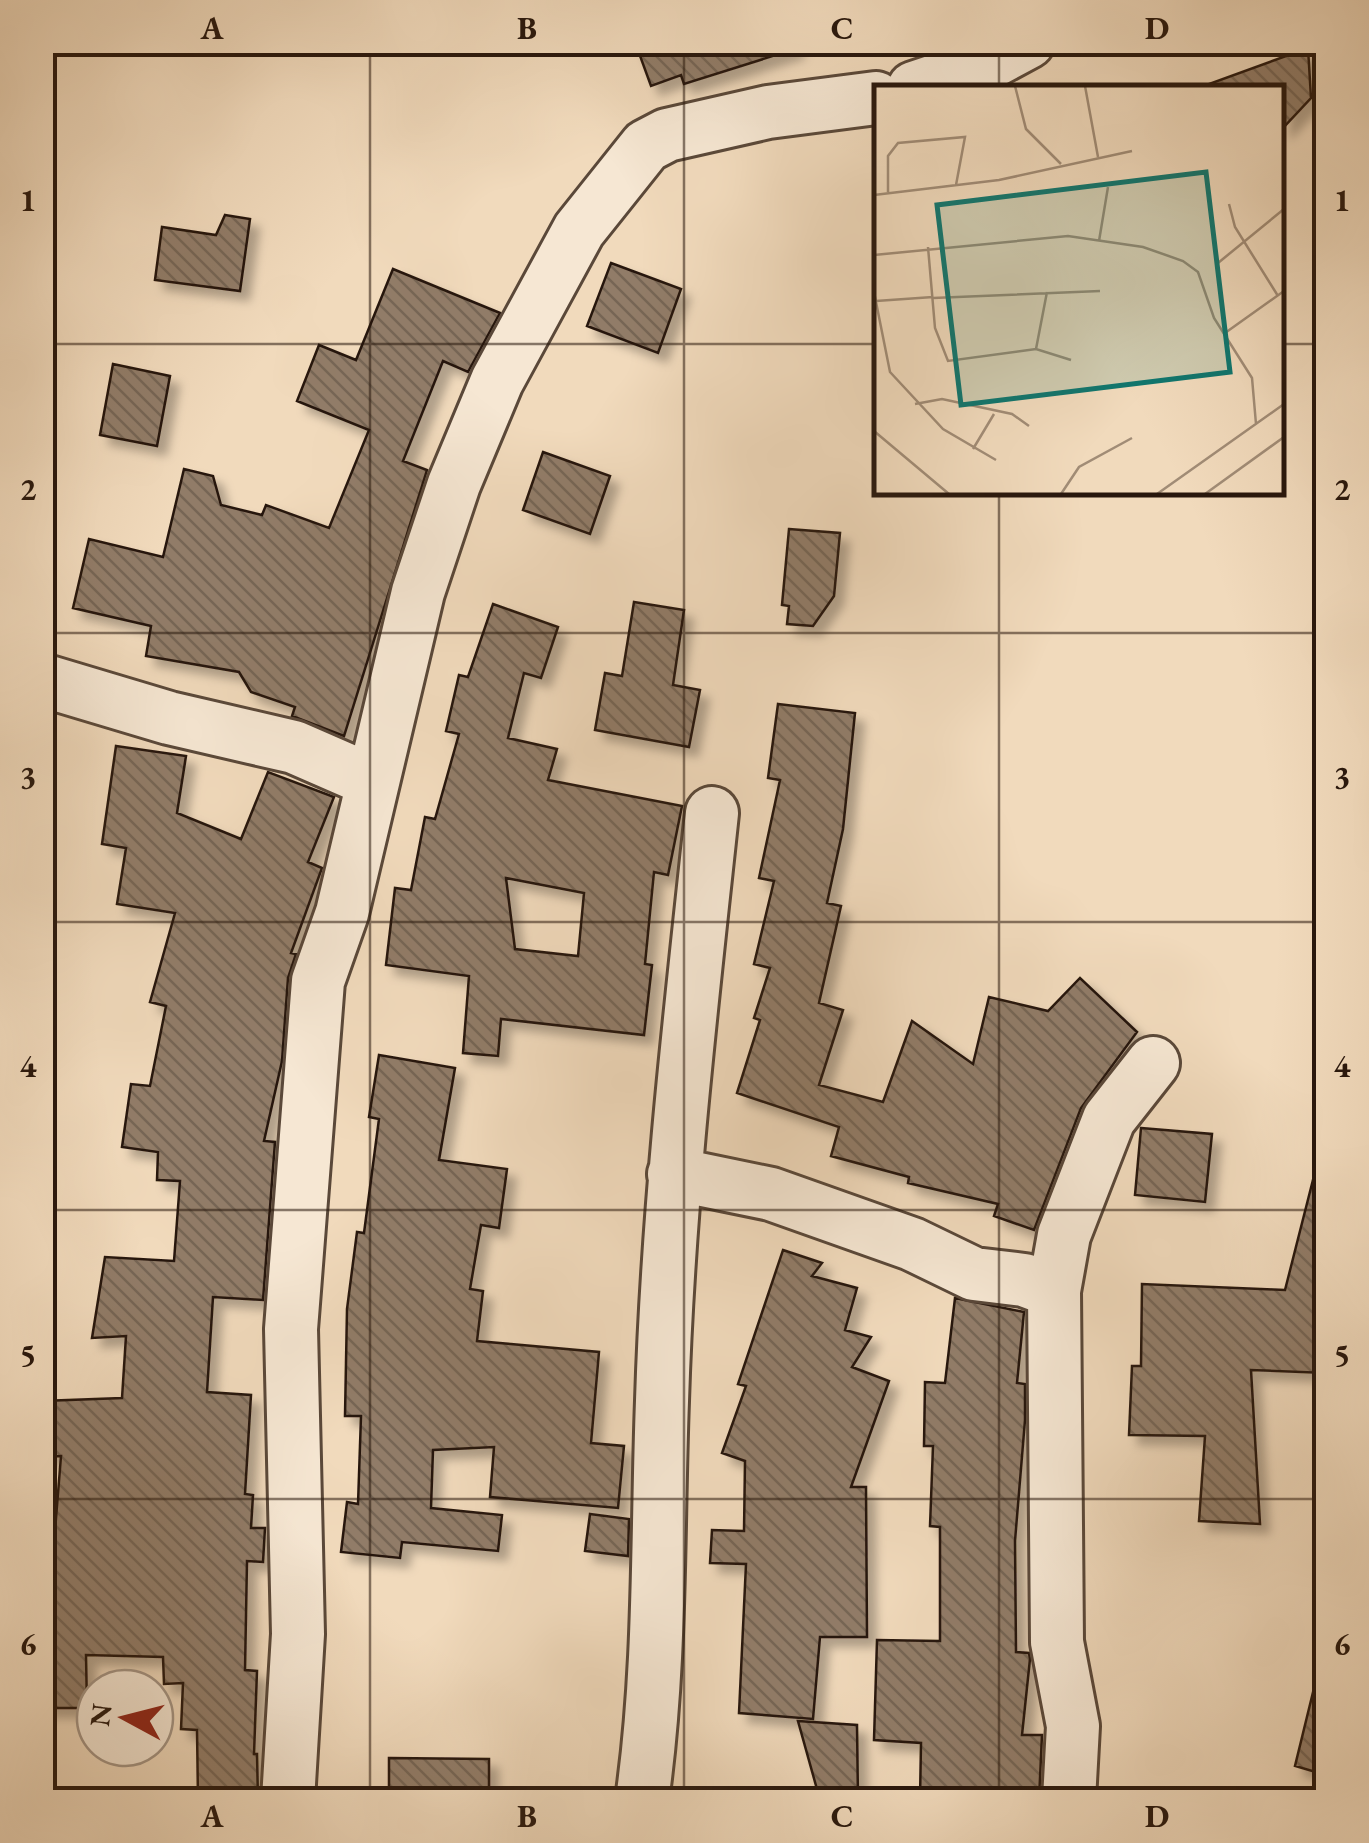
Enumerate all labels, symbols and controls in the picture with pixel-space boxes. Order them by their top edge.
text: A [199,7,224,49]
text: B [517,7,537,49]
text: C [831,7,853,49]
text: D [1145,7,1169,49]
inset map [874,85,1284,495]
text: 1 [20,179,36,221]
text: 1 [1334,179,1350,221]
text: 2 [20,468,37,510]
text: 2 [1334,468,1351,510]
text: 3 [20,756,36,798]
text: 3 [1334,756,1350,798]
text: 4 [20,1045,38,1087]
text: 4 [1334,1045,1352,1087]
text: 5 [20,1334,36,1376]
text: 5 [1334,1334,1350,1376]
text: 6 [20,1623,37,1665]
text: 6 [1334,1623,1351,1665]
north arrow [75,1668,175,1768]
text: N [81,1701,119,1728]
text: A [199,1795,224,1837]
text: B [517,1795,537,1837]
text: C [831,1795,853,1837]
text: D [1145,1795,1169,1837]

